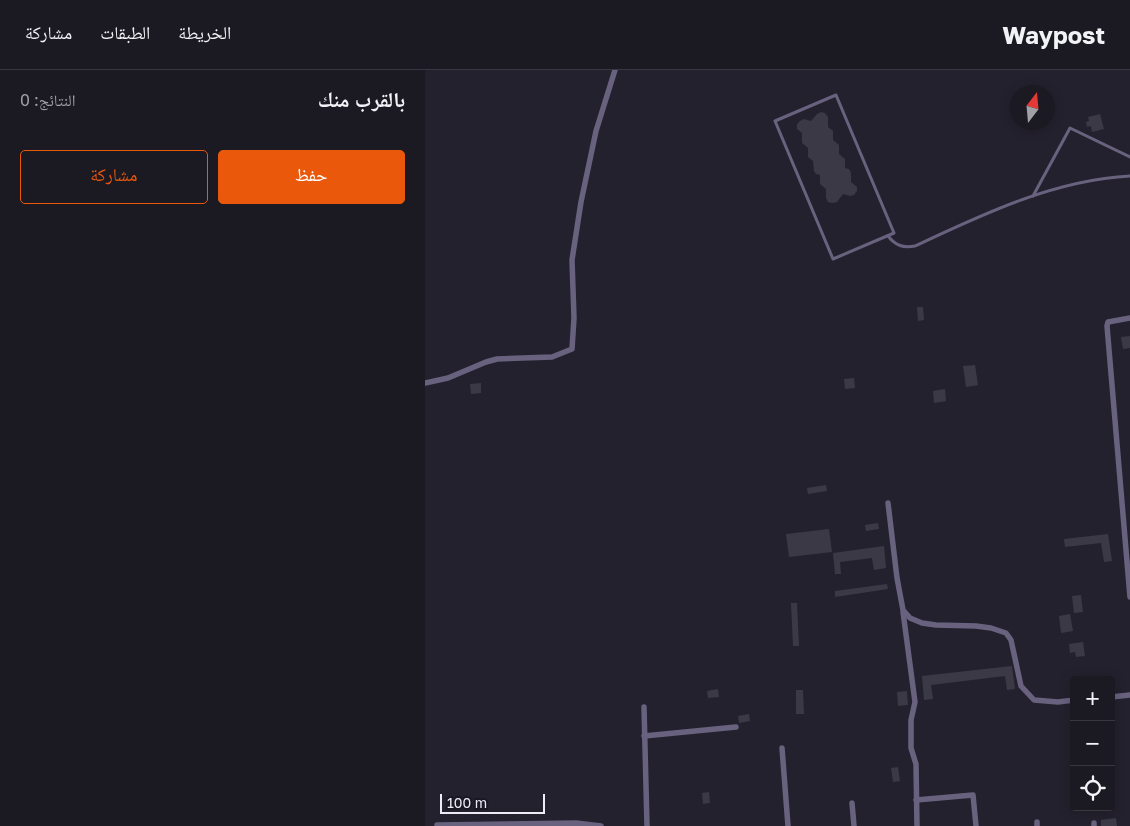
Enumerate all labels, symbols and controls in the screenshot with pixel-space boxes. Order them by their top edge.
text: Waypost [1002,20,1105,49]
text: مشاركة [25,21,72,43]
text: الطبقات [100,21,150,43]
text: الخريطة [178,21,231,43]
north arrow [1010,85,1055,130]
text: بالقرب منك [318,86,405,112]
text: النتائج: 0 [20,90,75,110]
button: مشاركة [20,150,208,204]
button: حفظ [218,150,405,204]
map controls [1070,676,1115,811]
button: + [1070,676,1115,721]
button: − [1070,721,1115,766]
button: locate [1070,766,1115,811]
scale bar [440,791,545,814]
text: 100 m [447,794,487,811]

